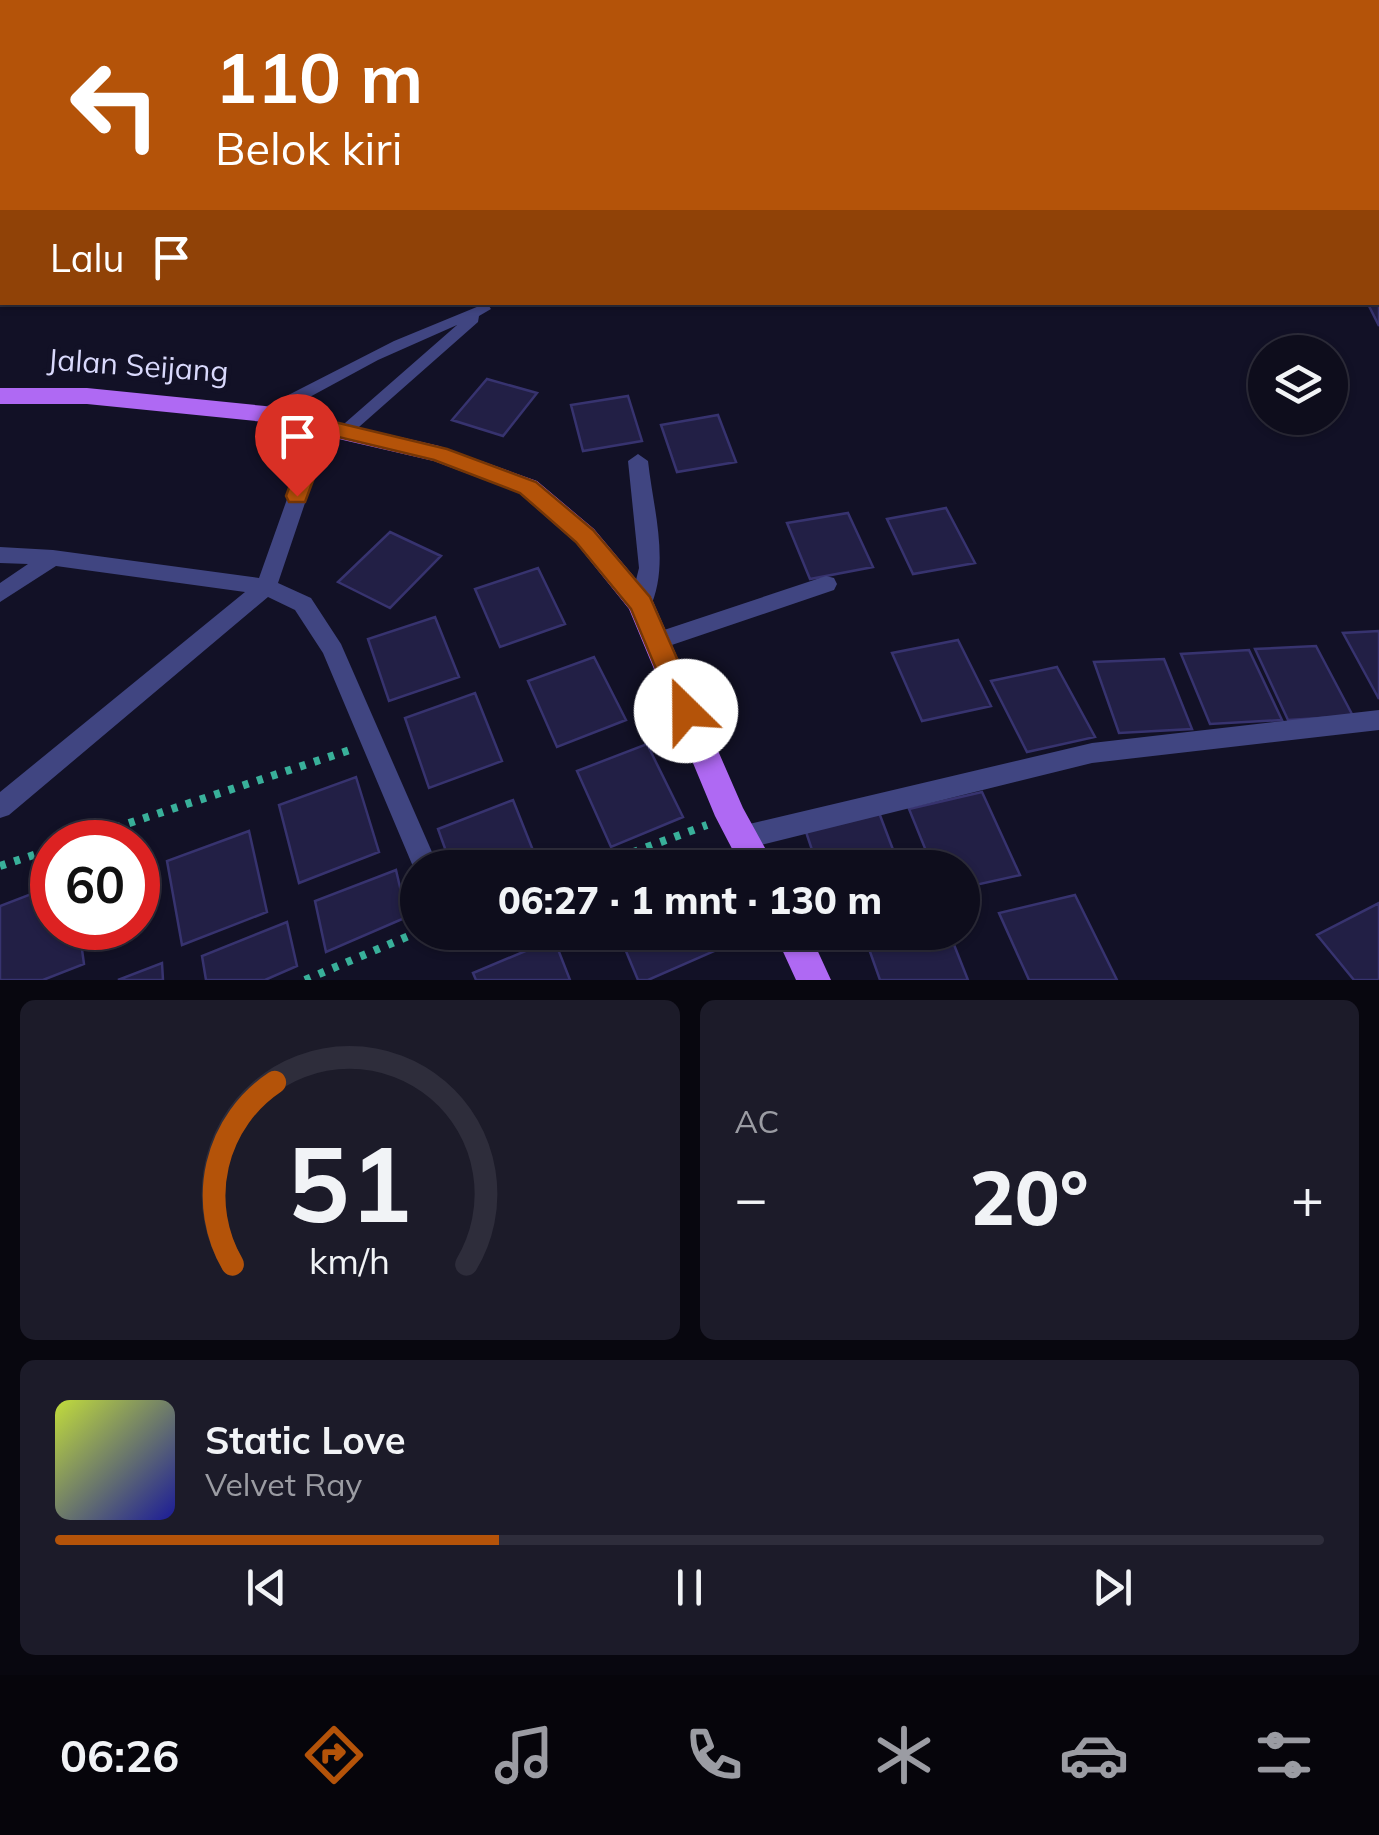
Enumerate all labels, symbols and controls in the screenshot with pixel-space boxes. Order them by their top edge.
text: 110 m [215,33,423,121]
icon: left [50,40,180,170]
text: Belok kiri [215,120,402,176]
icon: arrive [144,230,199,285]
text: Lalu [50,234,124,282]
map controls [1248,335,1348,435]
button: layers [1248,335,1348,435]
street label: Jalan Seijang [46,340,230,390]
pin [255,394,340,497]
icon: arrive [270,409,325,464]
position arrow [634,659,738,763]
speed limit sign: 60 [30,820,160,950]
text: 06:27 · 1 mnt · 130 m [498,876,882,924]
text: AC [735,1101,780,1141]
text: 51 [287,1117,412,1248]
text: 20° [970,1150,1089,1244]
text: − [735,1163,768,1232]
text: + [1291,1163,1324,1232]
text: km/h [309,1238,390,1283]
text: Static Love [205,1416,406,1464]
text: Velvet Ray [205,1464,362,1504]
icon: previous [239,1560,294,1615]
icon: pause [662,1560,717,1615]
icon: next [1085,1560,1140,1615]
icon: directions [299,1720,369,1790]
icon: music [489,1720,559,1790]
icon: phone [679,1720,749,1790]
icon: climate [869,1720,939,1790]
icon: car [1059,1720,1129,1790]
icon: filters [1249,1720,1319,1790]
text: 06:26 [60,1727,179,1783]

